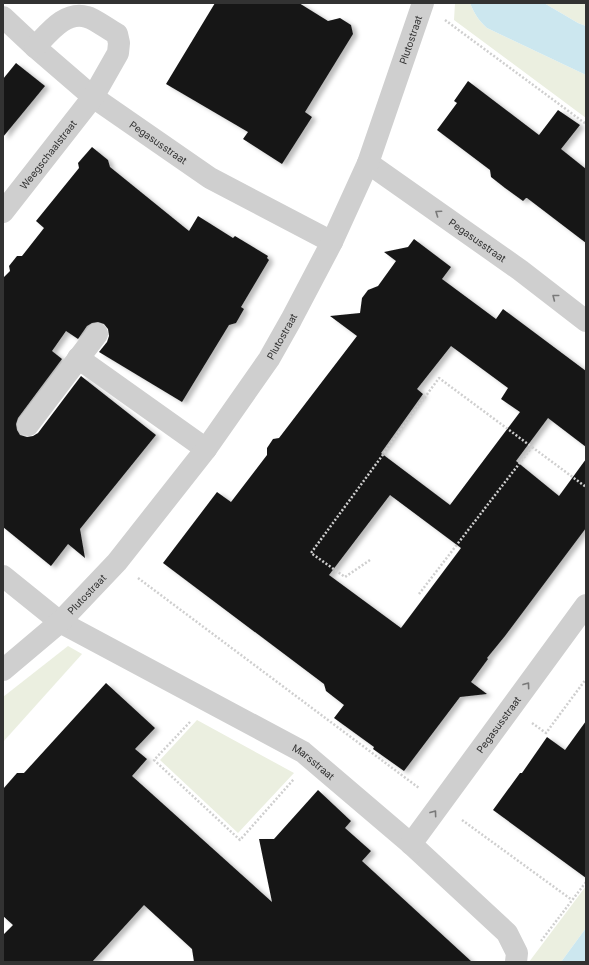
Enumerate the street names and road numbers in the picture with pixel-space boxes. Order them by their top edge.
street label: Plutostraat [396,13,425,66]
street label: Weegschaalstraat [17,117,79,192]
street label: Pegasusstraat [127,118,190,167]
street label: Pegasusstraat [447,216,509,265]
street label: Plutostraat [264,311,300,361]
street label: Plutostraat [65,571,109,617]
street label: Pegasusstraat [474,693,524,755]
street label: Marsstraat [290,741,337,783]

